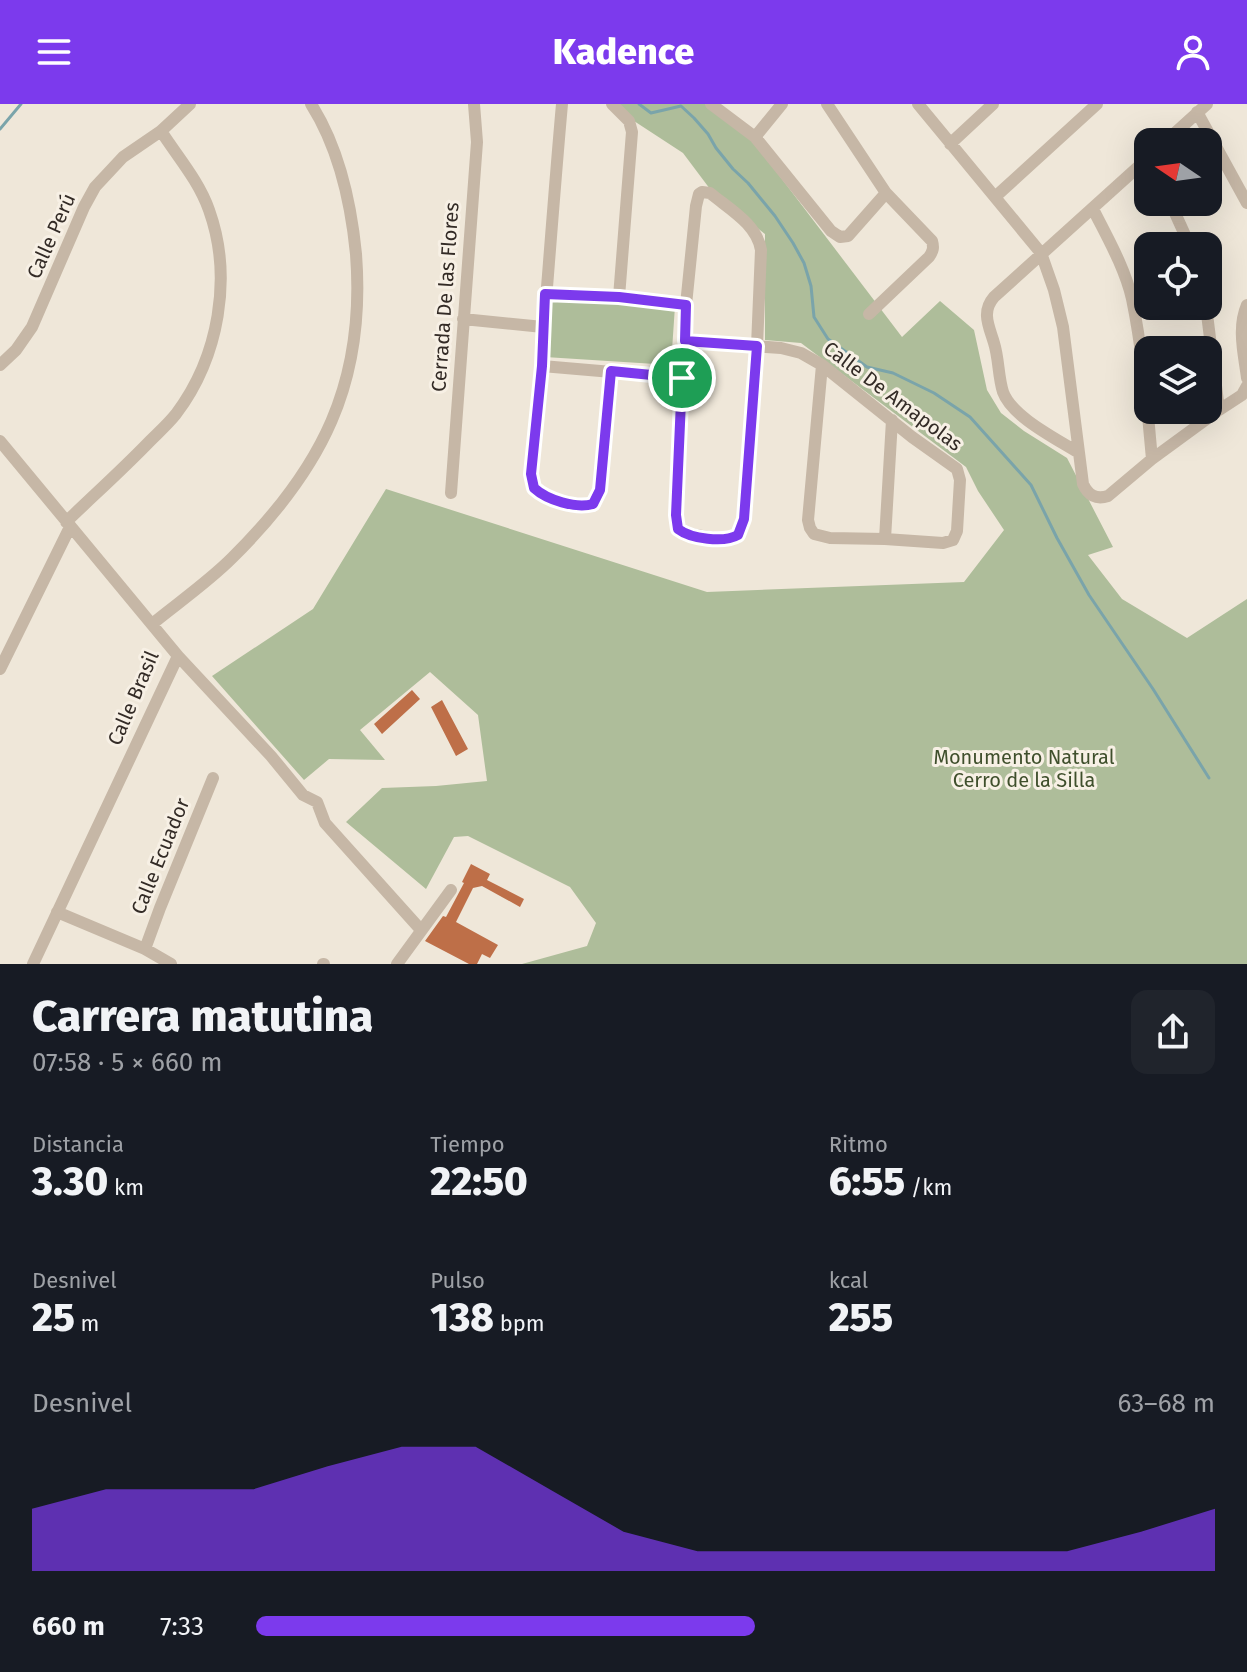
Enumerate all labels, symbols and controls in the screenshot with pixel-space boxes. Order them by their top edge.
icon: menu [32,30,76,74]
text: Kadence [553,30,694,74]
icon: person [1171,30,1215,74]
north arrow [1134,128,1222,216]
map controls [1134,128,1222,424]
street label: Calle Perú [22,190,80,282]
street label: Cerrada De las Flores [426,201,464,393]
button: locate [1134,232,1222,320]
street label: Calle De Amapolas [819,336,967,456]
button: layers [1134,336,1222,424]
pin [648,344,716,412]
icon: arrive [660,356,704,400]
street label: Calle Brasil [102,647,164,749]
park label: Monumento Natural Cerro de la Silla [933,745,1115,792]
street label: Calle Ecuador [126,794,194,918]
text: Carrera matutina [32,990,373,1043]
button: share [1131,990,1215,1074]
text: 07:58 · 5 × 660 m [32,1047,222,1078]
text: Distancia [32,1131,124,1158]
text: Tiempo [430,1131,505,1158]
text: Ritmo [829,1131,888,1158]
text: 3.30 [32,1158,108,1206]
text: 22:50 [430,1158,528,1206]
text: 6:55 [829,1158,905,1206]
text: km [108,1174,144,1201]
text: /km [905,1174,952,1201]
text: Desnivel [32,1267,117,1294]
text: Pulso [430,1267,485,1294]
text: kcal [829,1267,868,1294]
text: 25 [32,1294,75,1342]
text: 138 [430,1294,494,1342]
text: 255 [829,1294,893,1342]
text: m [75,1310,99,1337]
text: bpm [494,1310,545,1337]
text: Desnivel [32,1388,132,1419]
text: 63–68 m [1118,1388,1215,1419]
text: 660 m [32,1611,105,1642]
text: 7:33 [160,1611,204,1642]

